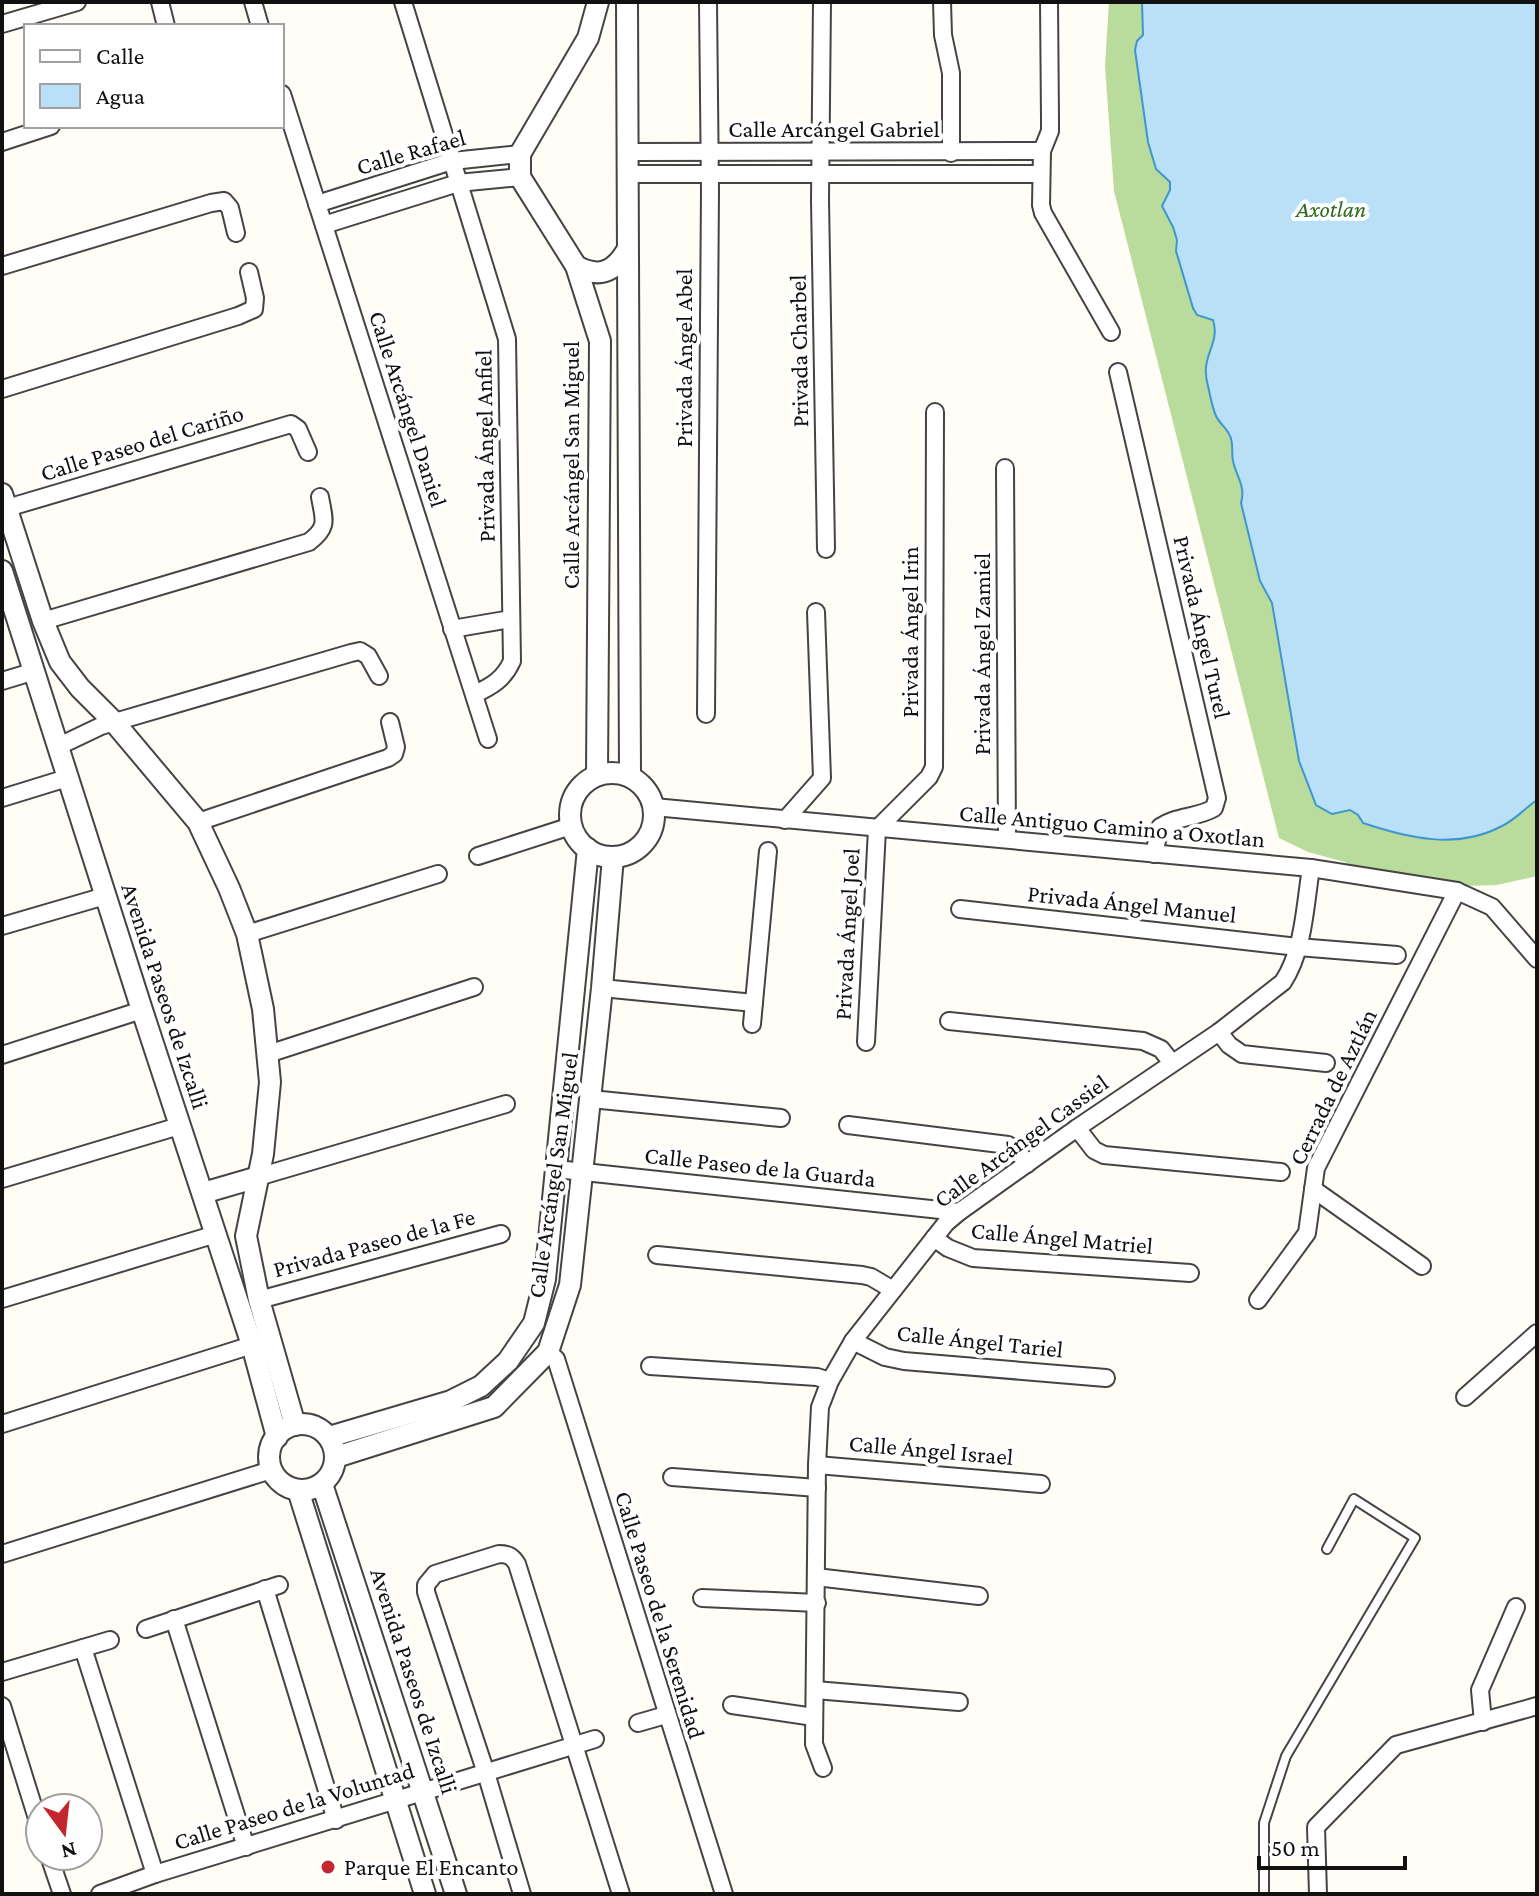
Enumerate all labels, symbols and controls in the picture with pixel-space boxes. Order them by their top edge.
legend [24,24,284,128]
text: Calle [96,42,144,69]
text: Agua [96,82,145,109]
street label: Calle Arcángel Gabriel [728,115,940,142]
street label: Calle Rafael [353,123,468,180]
park label: Axotlan [1295,195,1366,222]
street label: Privada Ángel Abel [670,268,697,448]
street label: Privada Charbel [784,274,813,428]
street label: Calle Arcángel Daniel [364,307,453,510]
street label: Calle Arcángel San Miguel [557,341,584,589]
street label: Privada Ángel Anfiel [469,349,500,543]
street label: Calle Paseo del Cariño [37,399,247,486]
street label: Privada Ángel Turel [1168,533,1237,721]
street label: Privada Ángel Irin [896,546,923,718]
street label: Privada Ángel Zamiel [968,553,995,755]
street label: Calle Antiguo Camino a Oxotlan [958,799,1266,852]
street label: Privada Ángel Joel [829,847,864,1021]
street label: Privada Ángel Manuel [1026,879,1238,928]
street label: Avenida Paseos de Izcalli [116,880,215,1112]
street label: Cerrada de Aztlán [1283,1004,1382,1169]
street label: Calle Arcángel San Miguel [522,1050,583,1300]
street label: Calle Arcángel Cassiel [928,1068,1113,1213]
street label: Calle Paseo de la Guarda [643,1141,877,1192]
street label: Privada Paseo de la Fe [270,1203,478,1282]
street label: Calle Ángel Matriel [970,1216,1154,1259]
street label: Calle Ángel Tariel [896,1318,1065,1363]
street label: Calle Ángel Israel [848,1429,1014,1470]
street label: Calle Paseo de la Serenidad [610,1488,711,1742]
street label: Avenida Paseos de Izcalli [365,1565,464,1797]
street label: Calle Paseo de la Voluntad [171,1756,418,1855]
north arrow [24,1792,104,1872]
scale bar [1259,1820,1405,1870]
text: 50 m [1271,1834,1320,1861]
text: N [59,1837,80,1865]
place label: Parque El Encanto [344,1853,518,1880]
marker: Parque El Encanto [319,1858,337,1876]

